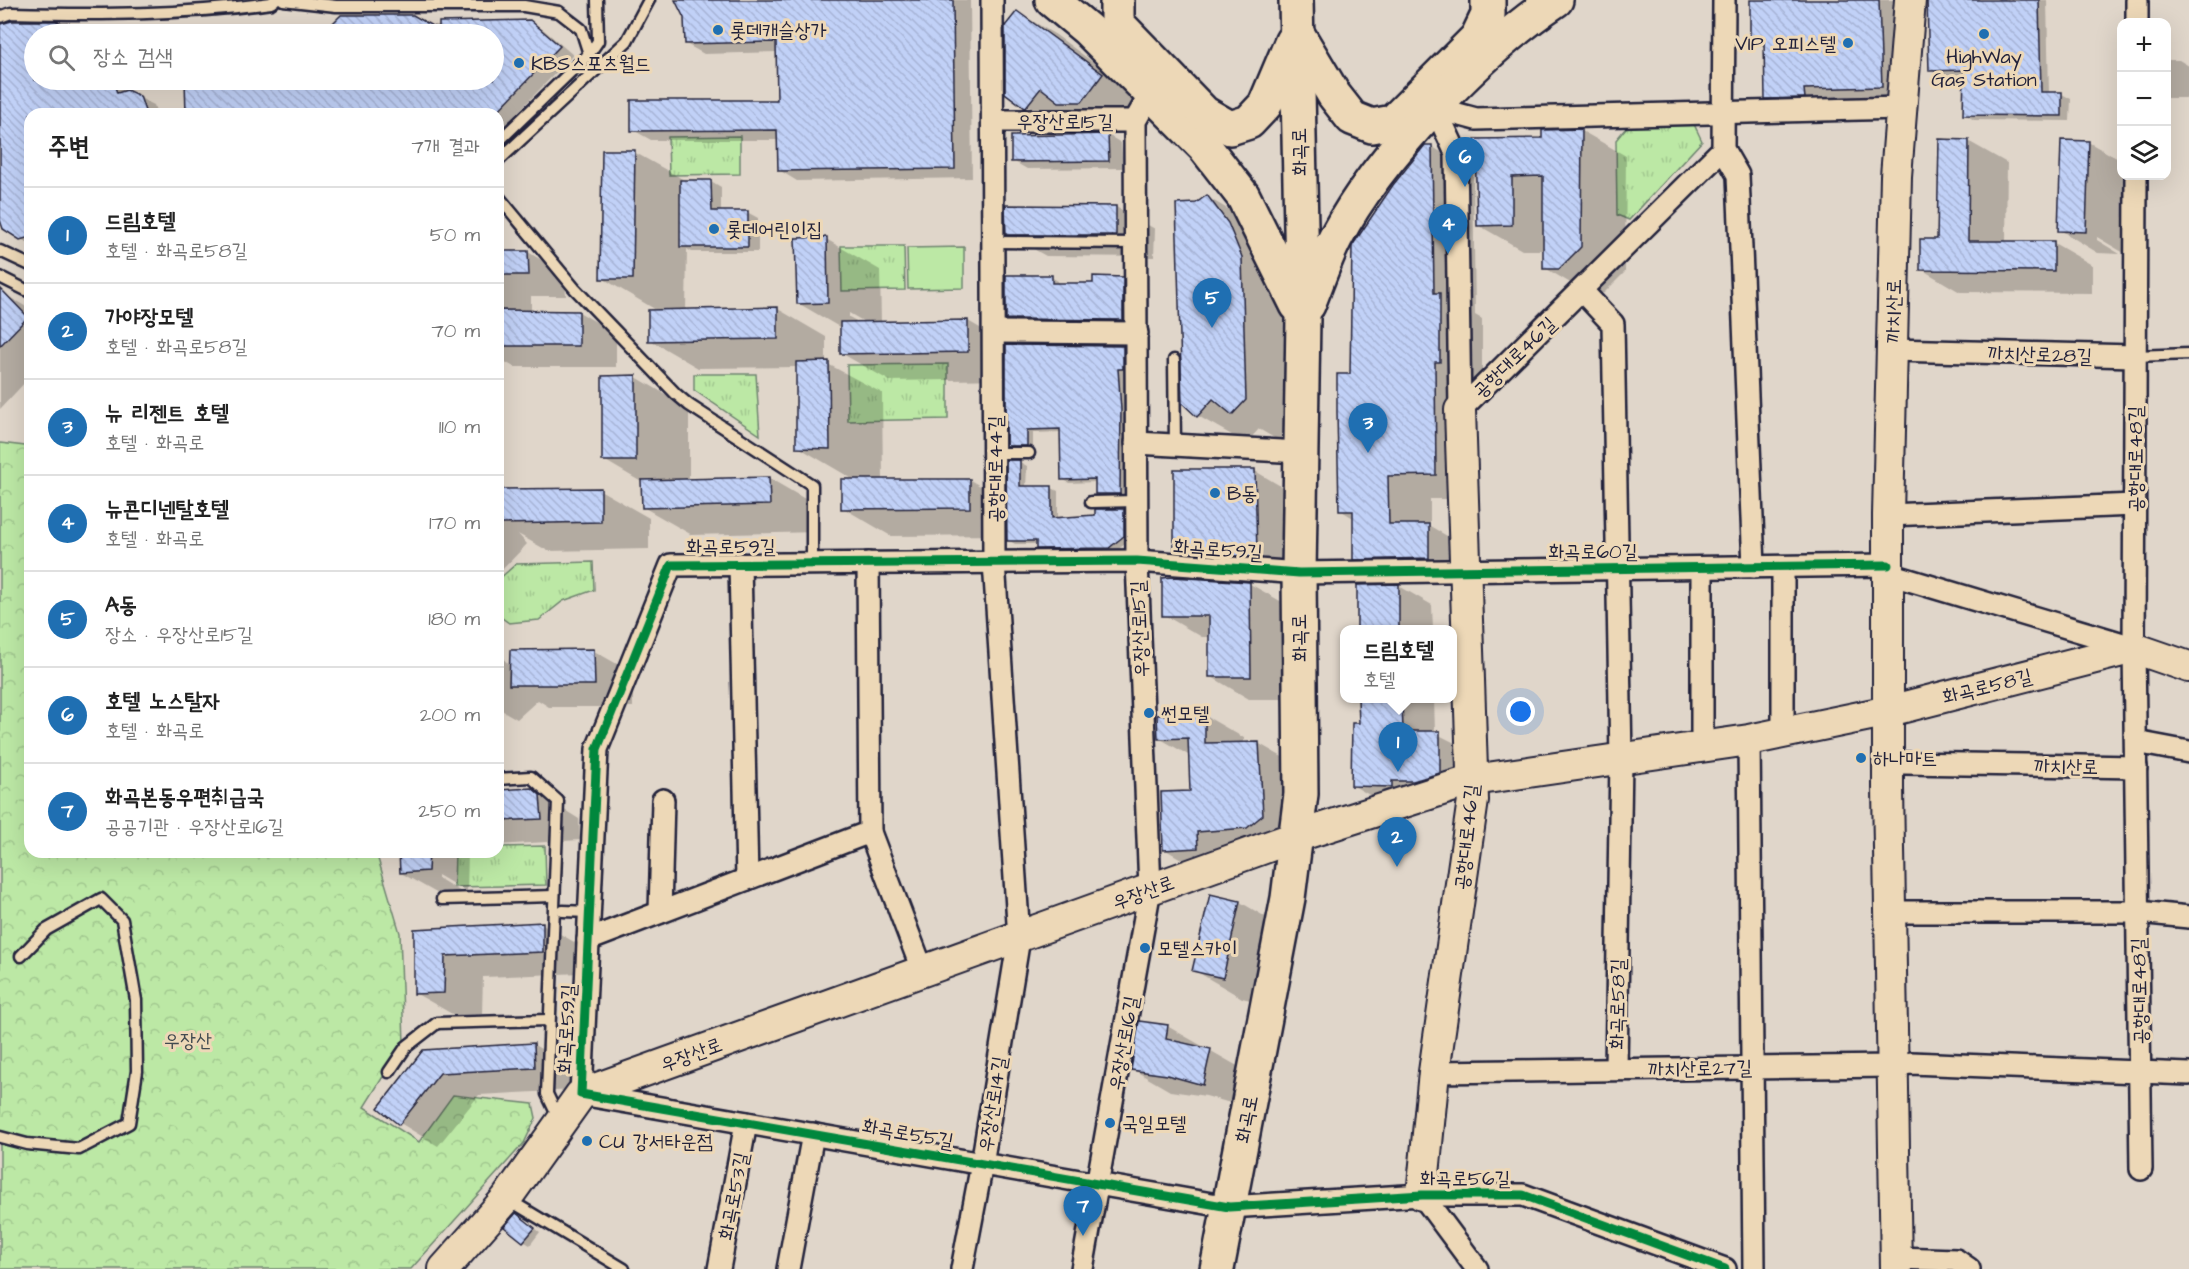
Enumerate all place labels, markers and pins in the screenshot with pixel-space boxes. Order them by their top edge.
place label: 롯데캐슬상가 [730,17,827,45]
marker: 롯데캐슬상가 [711,23,725,37]
marker: HighWay Gas Station [1977,27,1991,41]
place label: VIP 오피스텔 [1735,30,1836,58]
marker: VIP 오피스텔 [1841,36,1855,50]
place label: HighWay Gas Station [1931,43,2037,94]
place label: KBS스포츠월드 [531,50,651,78]
marker: KBS스포츠월드 [512,56,526,70]
pin: 6 [1446,138,1484,187]
pin: 4 [1428,204,1468,254]
place label: 롯데어린이집 [726,216,823,244]
marker: 롯데어린이집 [707,222,721,236]
pin: 5 [1192,278,1232,328]
pin: 3 [1348,404,1388,453]
place label: B동 [1227,480,1257,508]
marker: B동 [1208,486,1222,500]
place label: 썬모텔 [1161,700,1209,728]
marker: 썬모텔 [1142,706,1156,720]
pin: 1 [1378,722,1418,772]
place label: 하나마트 [1873,745,1937,773]
marker: 하나마트 [1854,751,1868,765]
pin: 2 [1378,818,1416,867]
place label: 모텔스카이 [1157,935,1237,963]
marker: 모텔스카이 [1138,941,1152,955]
place label: 국일모텔 [1122,1110,1186,1138]
marker: 국일모텔 [1103,1116,1117,1130]
place label: CU 강서타운점 [599,1128,713,1156]
marker: CU 강서타운점 [580,1134,594,1148]
pin: 7 [1064,1186,1102,1236]

